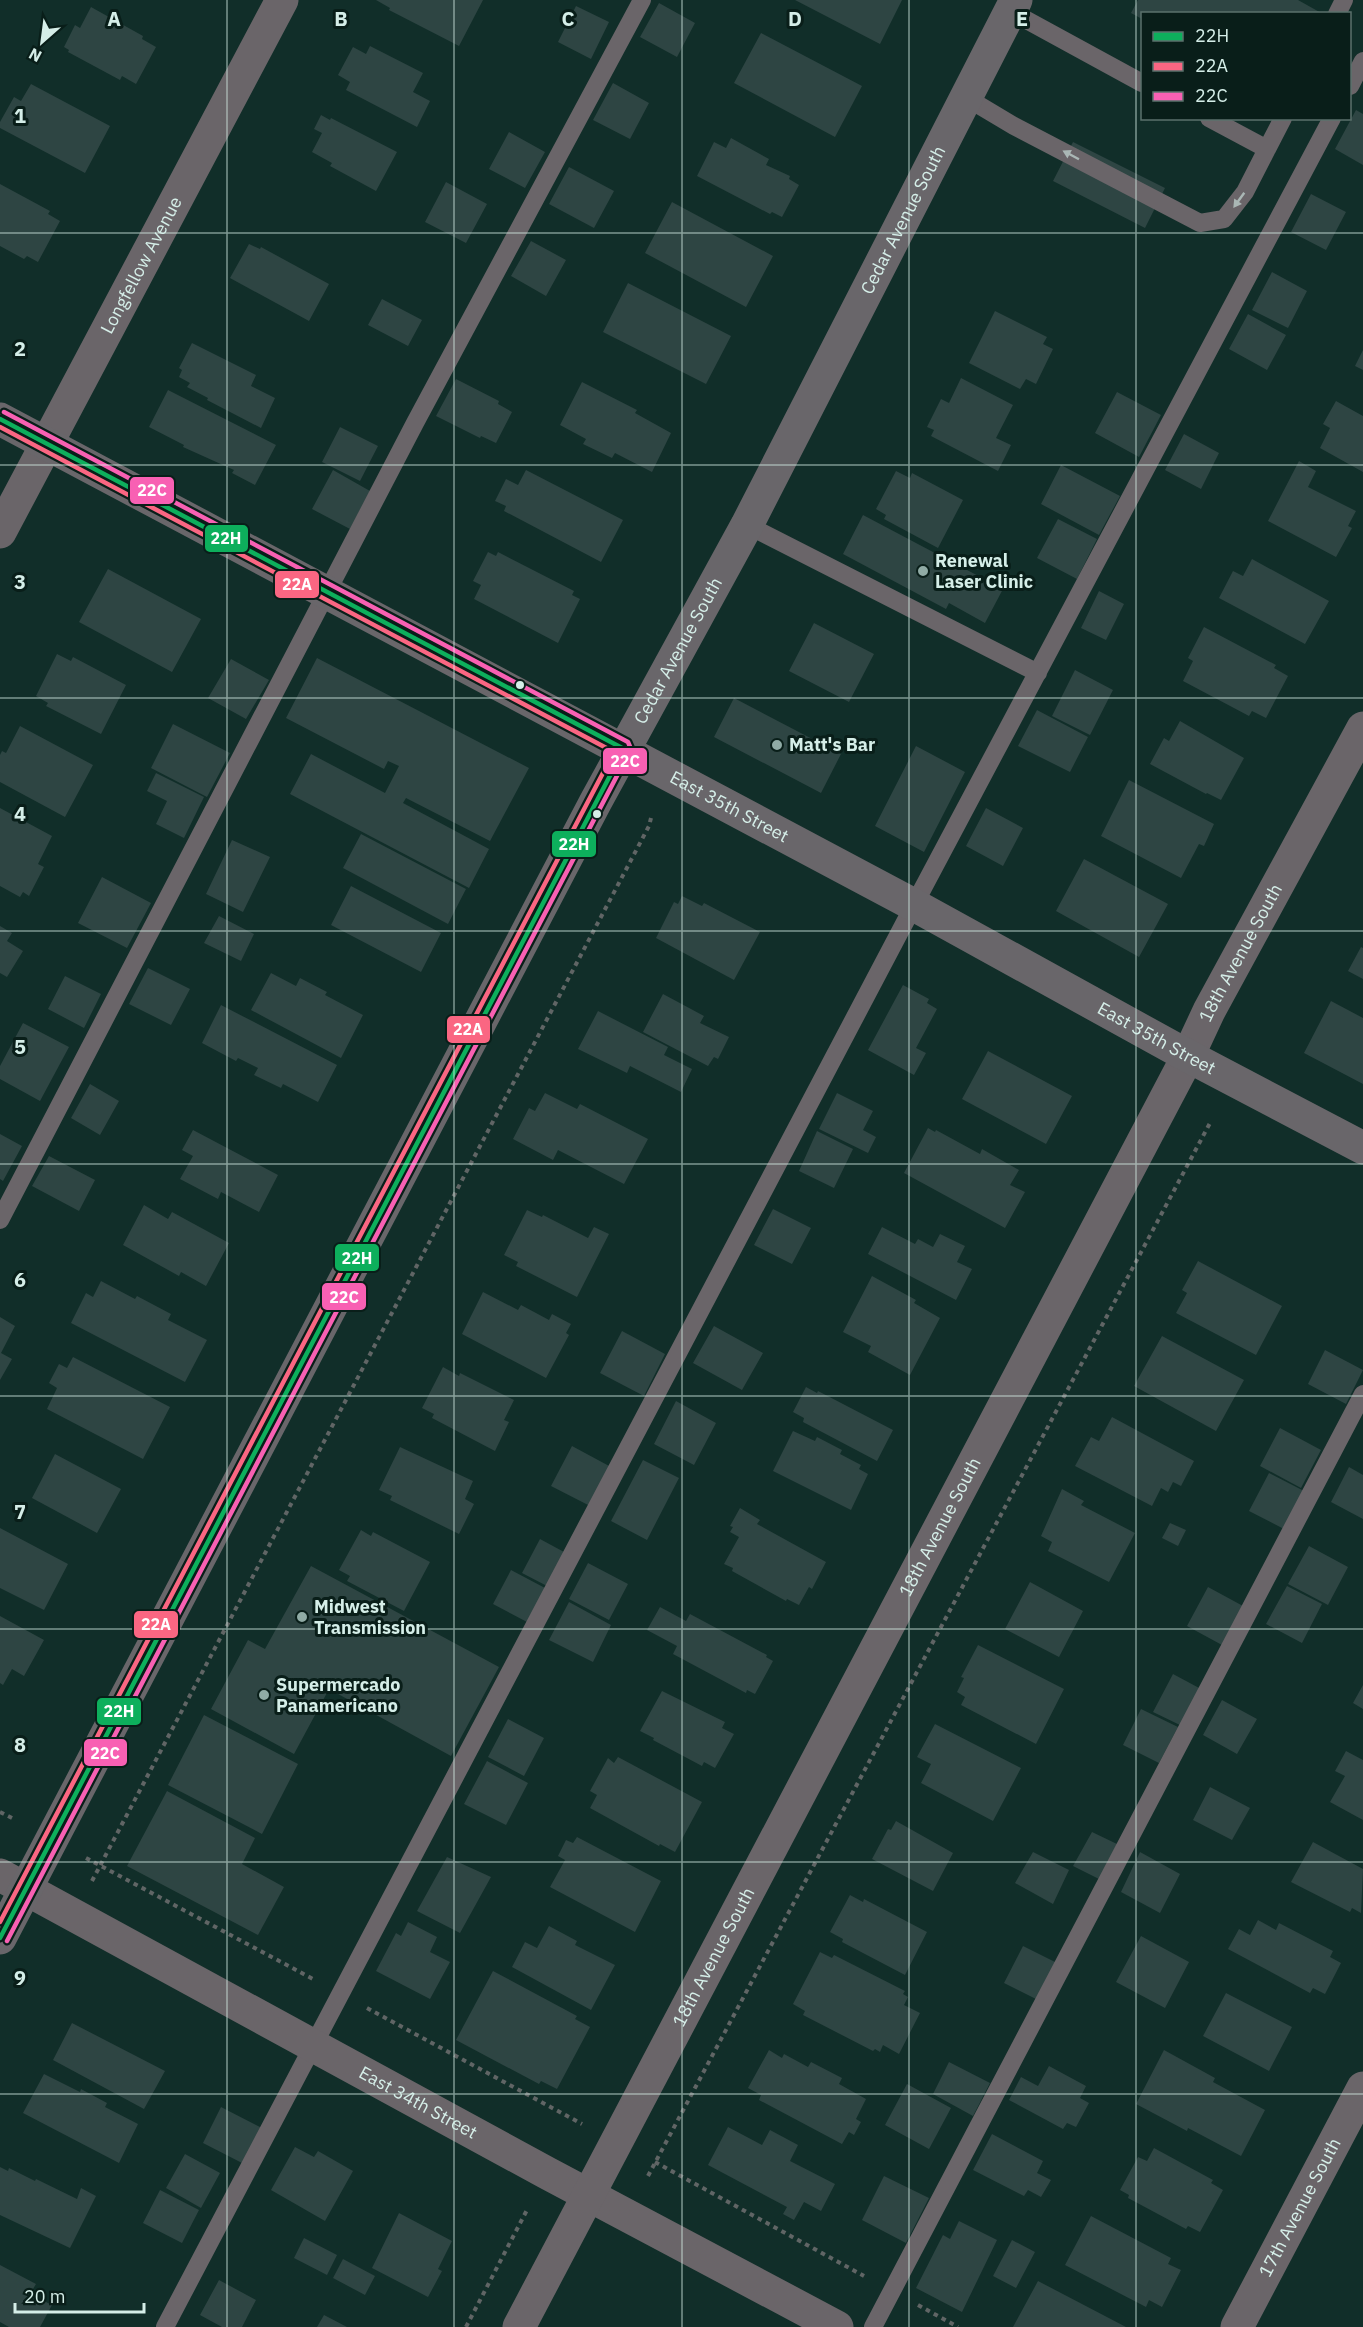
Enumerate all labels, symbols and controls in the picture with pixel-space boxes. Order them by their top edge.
text: A [107,5,121,32]
text: B [334,5,348,32]
text: C [561,5,575,32]
text: D [788,5,802,32]
text: E [1016,5,1028,32]
north arrow [12,12,72,72]
legend [1141,12,1351,120]
text: 22H [1195,24,1229,47]
text: N [25,44,45,67]
text: 22A [1195,54,1229,77]
text: 22C [1195,84,1228,107]
text: 1 [14,102,26,129]
street label: Cedar Avenue South [855,142,950,298]
one-way arrow [1062,150,1079,160]
street label: Longfellow Avenue [95,192,187,338]
one-way arrow [1233,192,1245,207]
text: 2 [14,335,26,362]
line badge: 22C [129,476,175,505]
text: 22C [137,480,167,500]
line badge: 22H [204,524,249,553]
text: 22H [211,528,241,548]
place label: Renewal Laser Clinic [935,549,1033,593]
marker: Renewal Laser Clinic [916,564,930,578]
text: 3 [14,568,26,595]
line badge: 22A [274,570,320,599]
street label: Cedar Avenue South [628,573,727,728]
text: 22A [282,574,312,594]
unlabelled marker [514,679,526,691]
place label: Matt's Bar [789,733,875,756]
marker: Matt's Bar [770,738,784,752]
line badge: 22C [602,747,648,775]
text: 22C [610,751,640,771]
street label: East 35th Street [666,765,793,847]
text: 4 [14,800,26,827]
unlabelled marker [591,808,603,820]
line badge: 22H [551,830,597,858]
text: 22H [559,834,589,854]
street label: 18th Avenue South [1193,880,1287,1026]
street label: East 35th Street [1094,996,1220,1080]
line badge: 22A [446,1015,491,1044]
text: 22A [453,1019,483,1039]
text: 5 [14,1033,26,1060]
line badge: 22H [334,1243,380,1272]
text: 22H [342,1248,372,1268]
text: 6 [14,1266,26,1293]
line badge: 22C [321,1282,367,1311]
text: 22C [329,1287,359,1307]
street label: 18th Avenue South [894,1453,986,1600]
text: 7 [14,1498,26,1525]
place label: Midwest Transmission [314,1595,426,1639]
line badge: 22A [133,1610,179,1639]
marker: Midwest Transmission [295,1610,309,1624]
text: 22A [141,1614,171,1634]
place label: Supermercado Panamericano [276,1673,400,1717]
marker: Supermercado Panamericano [257,1688,271,1702]
line badge: 22H [96,1697,142,1726]
text: 22H [104,1701,134,1721]
text: 8 [14,1731,26,1758]
line badge: 22C [83,1738,128,1767]
text: 22C [90,1743,120,1763]
street label: 18th Avenue South [667,1883,759,2030]
text: 9 [14,1964,26,1991]
street label: East 34th Street [355,2061,481,2144]
street label: 17th Avenue South [1253,2134,1346,2281]
scale bar [15,2276,144,2314]
text: 20 m [24,2285,66,2308]

